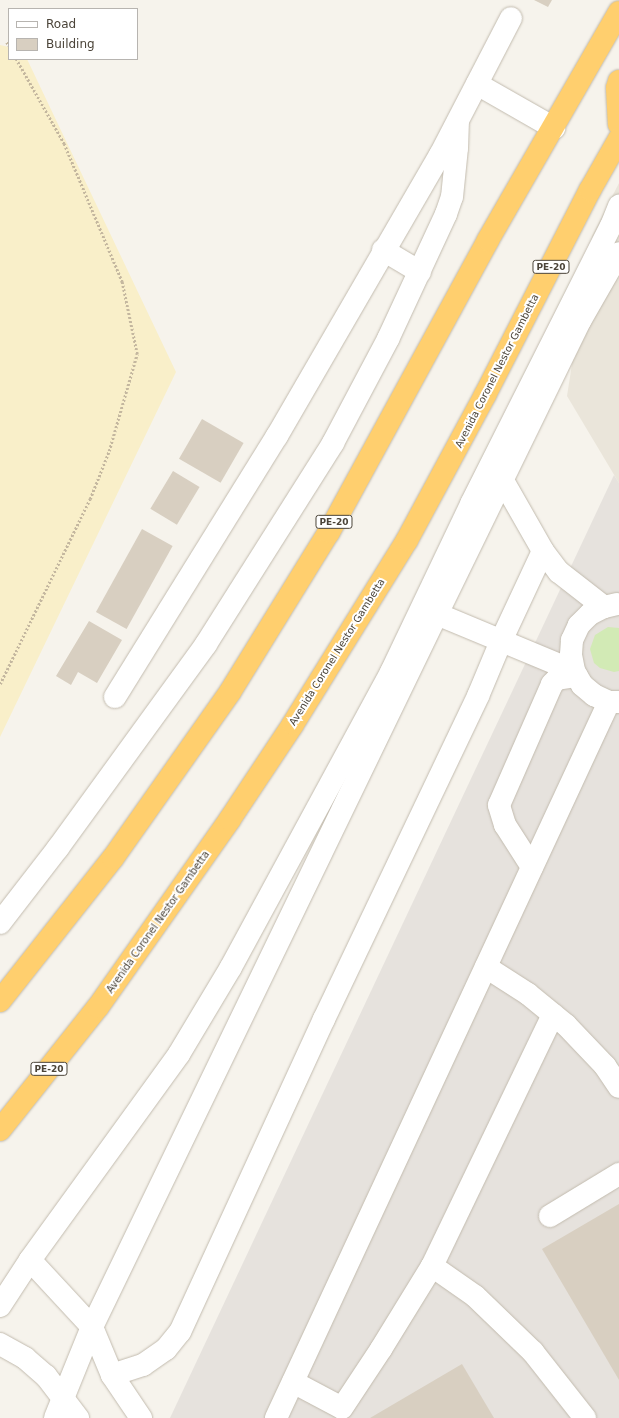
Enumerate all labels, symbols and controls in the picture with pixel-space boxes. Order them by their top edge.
legend [8,8,138,60]
text: Road [46,17,76,31]
text: Building [46,37,95,51]
road number: PE-20 [532,260,570,274]
street label: Avenida Coronel Nestor Gambetta [453,292,541,450]
road number: PE-20 [315,515,353,529]
street label: Avenida Coronel Nestor Gambetta [287,576,387,728]
street label: Avenida Coronel Nestor Gambetta [104,849,212,995]
road number: PE-20 [30,1062,68,1076]

